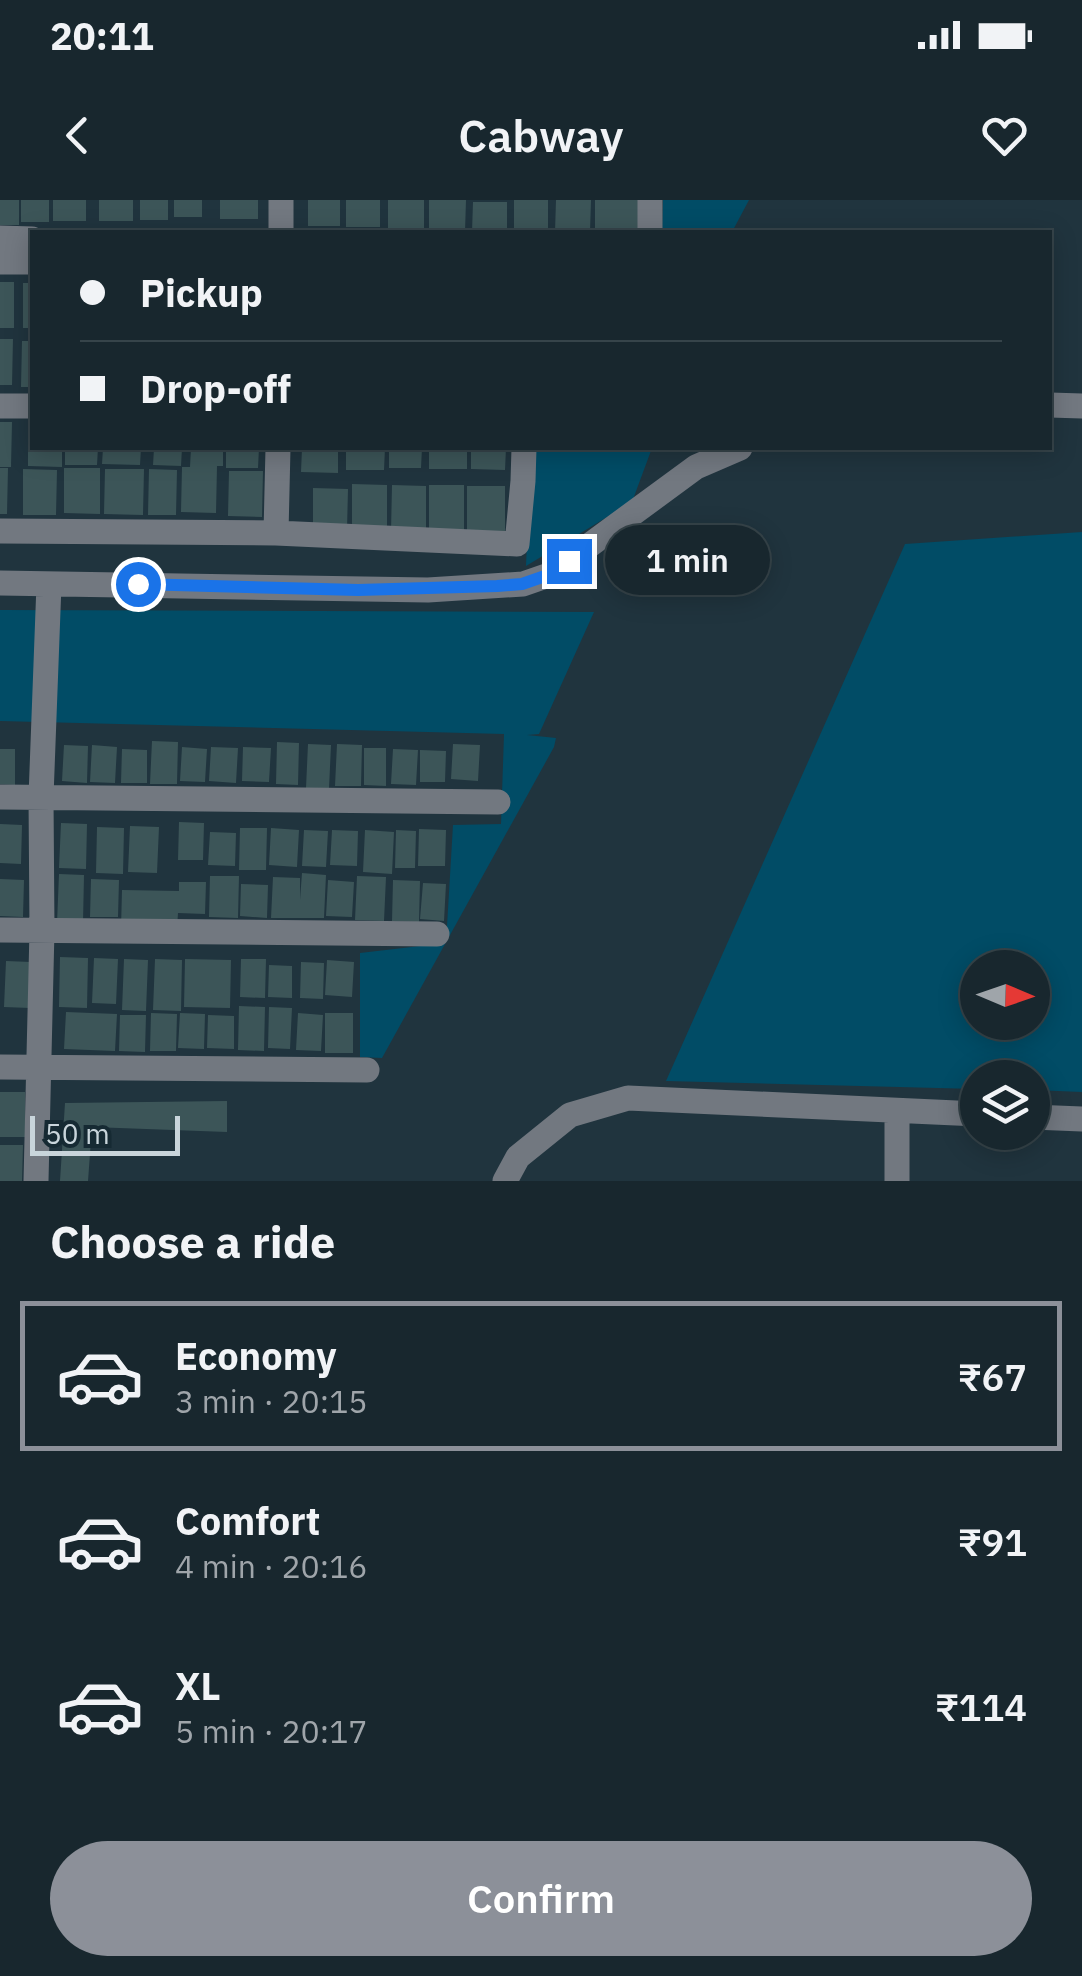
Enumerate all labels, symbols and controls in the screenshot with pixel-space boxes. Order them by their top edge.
text: 20:11 [50,11,154,60]
text: Cabway [458,106,624,164]
icon: back [50,108,105,163]
icon: heart [977,108,1032,163]
text: Pickup [140,268,263,317]
text: Drop-off [140,364,291,413]
callout: 1 min [604,526,769,596]
route end [547,539,592,584]
text: 1 min [646,539,729,581]
route start [116,562,161,607]
north arrow [960,950,1050,1040]
map controls [960,950,1050,1150]
button: layers [960,1060,1050,1150]
scale bar [30,1111,180,1156]
text: 50 m [45,1115,110,1152]
text: Choose a ride [50,1212,335,1270]
icon: car [55,1331,145,1421]
text: Economy [175,1331,337,1380]
text: ₹67 [958,1352,1027,1401]
text: 3 min · 20:15 [175,1380,368,1422]
icon: car [55,1496,145,1586]
text: Comfort [175,1496,320,1545]
text: ₹91 [958,1517,1027,1566]
text: 4 min · 20:16 [175,1545,368,1587]
icon: car [55,1661,145,1751]
text: XL [175,1661,221,1710]
text: ₹114 [935,1682,1027,1731]
text: 5 min · 20:17 [175,1710,368,1752]
button: Confirm [50,1841,1032,1956]

